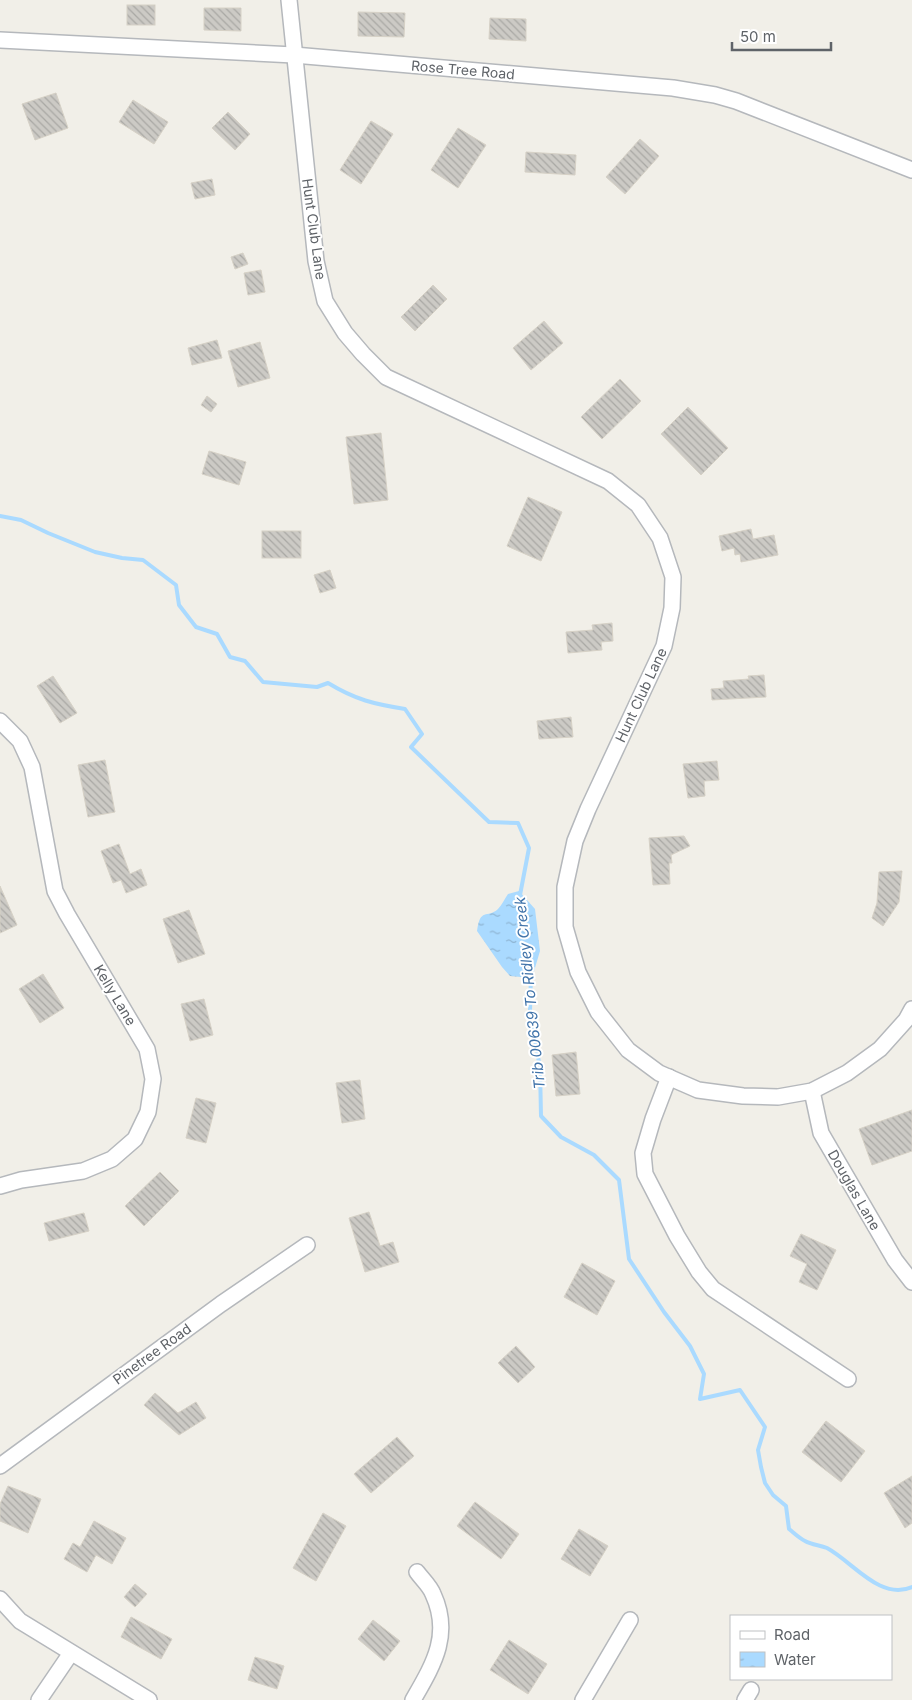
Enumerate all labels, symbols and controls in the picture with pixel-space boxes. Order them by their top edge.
scale bar [732,20,831,52]
text: 50 m [740,27,776,46]
street label: Rose Tree Road [410,57,516,83]
street label: Hunt Club Lane [299,177,330,281]
street label: Hunt Club Lane [611,645,670,745]
water label: Trib 00639 To Ridley Creek [510,895,549,1090]
street label: Kelly Lane [91,961,140,1028]
street label: Douglas Lane [825,1146,884,1233]
street label: Pinetree Road [109,1320,194,1388]
legend [730,1615,892,1680]
text: Road [774,1625,810,1644]
text: Water [774,1650,816,1669]

